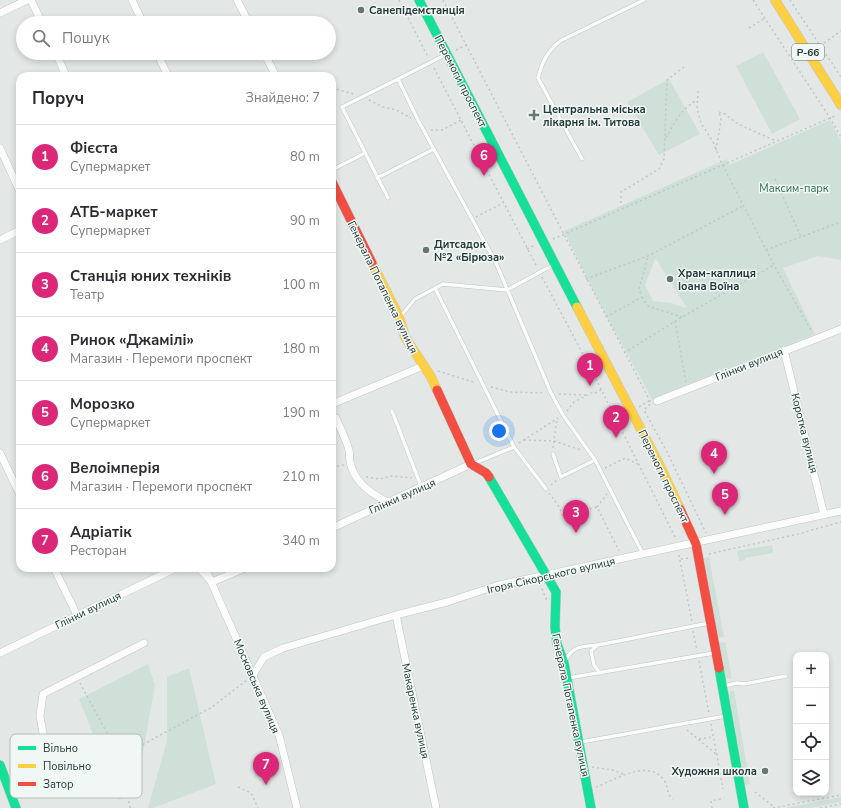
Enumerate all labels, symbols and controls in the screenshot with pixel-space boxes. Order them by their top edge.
place label: Санепідемстанція [369,3,465,18]
marker: Санепідемстанція [356,5,366,15]
search box [16,16,336,60]
icon: search [30,27,52,49]
text: Пошук [62,28,110,48]
street label: Перемоги проспект [431,33,490,130]
road number: Р-66 [792,44,824,60]
text: Поруч [32,87,84,110]
text: Знайдено: 7 [246,89,320,107]
place label: Центральна міська лікарня ім. Титова [543,102,646,130]
marker: Центральна міська лікарня ім. Титова [528,109,540,121]
text: Фієста [70,138,118,158]
pin: 6 [471,143,497,176]
text: 1 [41,148,49,166]
text: 80 m [290,148,320,166]
text: Супермаркет [70,158,151,176]
park label: Максим-парк [759,181,829,196]
text: АТБ-маркет [70,202,158,222]
text: 2 [41,212,49,230]
text: 90 m [290,212,320,230]
street label: Генерала Потапенка вулиця [344,218,421,356]
text: Супермаркет [70,222,151,240]
place label: Дитсадок №2 «Бірюза» [434,237,505,265]
marker: Дитсадок №2 «Бірюза» [421,245,431,255]
text: Станція юних техніків [70,266,231,286]
place label: Храм-каплиця Іоана Воїна [677,266,756,294]
marker: Храм-каплиця Іоана Воїна [665,274,675,284]
text: 3 [41,276,49,294]
text: 100 m [282,276,320,294]
text: Театр [70,286,104,304]
text: Ринок «Джамілі» [70,330,194,350]
text: 4 [41,340,49,358]
text: 180 m [282,340,320,358]
street label: Глінки вулиця [713,344,785,385]
text: Магазин · Перемоги проспект [70,350,252,368]
pin: 1 [577,353,603,386]
street label: Коротка вулиця [787,391,822,475]
text: Морозко [70,394,135,414]
text: 5 [41,404,49,422]
text: 190 m [282,404,320,422]
pin: 2 [603,405,629,438]
text: Супермаркет [70,414,151,432]
your location [489,421,509,441]
street label: Перемоги проспект [635,427,693,525]
pin: 4 [701,441,727,474]
text: Велоімперія [70,458,160,478]
text: 6 [41,468,49,486]
text: 210 m [282,468,320,486]
street label: Глінки вулиця [366,475,438,518]
text: Магазин · Перемоги проспект [70,478,252,496]
pin: 5 [712,482,738,515]
pin: 3 [563,500,589,533]
text: Адріатік [70,522,132,542]
text: 7 [41,532,49,550]
text: 340 m [282,532,320,550]
text: Ресторан [70,542,127,560]
street label: Ігоря Сікорського вулиця [485,553,617,598]
street label: Глінки вулиця [53,588,124,633]
street label: Генерала Потапенка вулиця [548,632,593,778]
street label: Московська вулиця [230,637,283,736]
map controls [793,652,829,796]
button: + [793,652,829,688]
street label: Макаренка вулиця [398,662,433,760]
button: − [793,688,829,724]
button: locate [793,724,829,760]
legend [10,734,142,798]
text: Вільно [43,741,78,756]
pin: 7 [253,752,279,785]
text: Повільно [43,759,91,774]
button: layers [793,760,829,796]
place label: Художня школа [670,764,757,779]
marker: Художня школа [760,766,770,776]
text: Затор [43,777,74,792]

